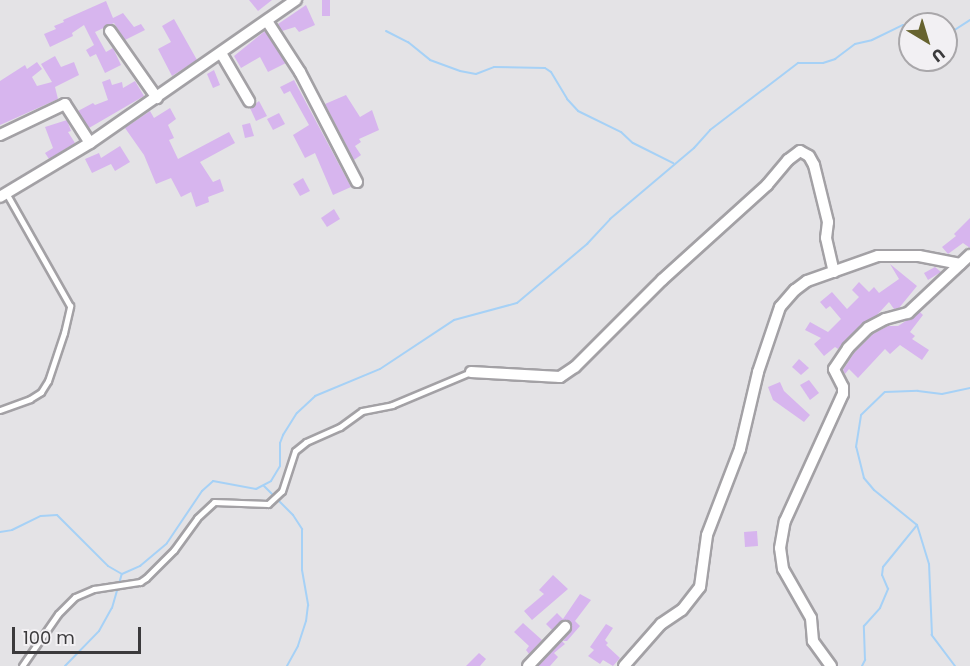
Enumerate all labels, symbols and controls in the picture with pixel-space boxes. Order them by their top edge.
north arrow [898,12,958,72]
text: U [927,42,950,68]
scale bar [15,615,144,653]
text: 100 m [23,625,75,650]

